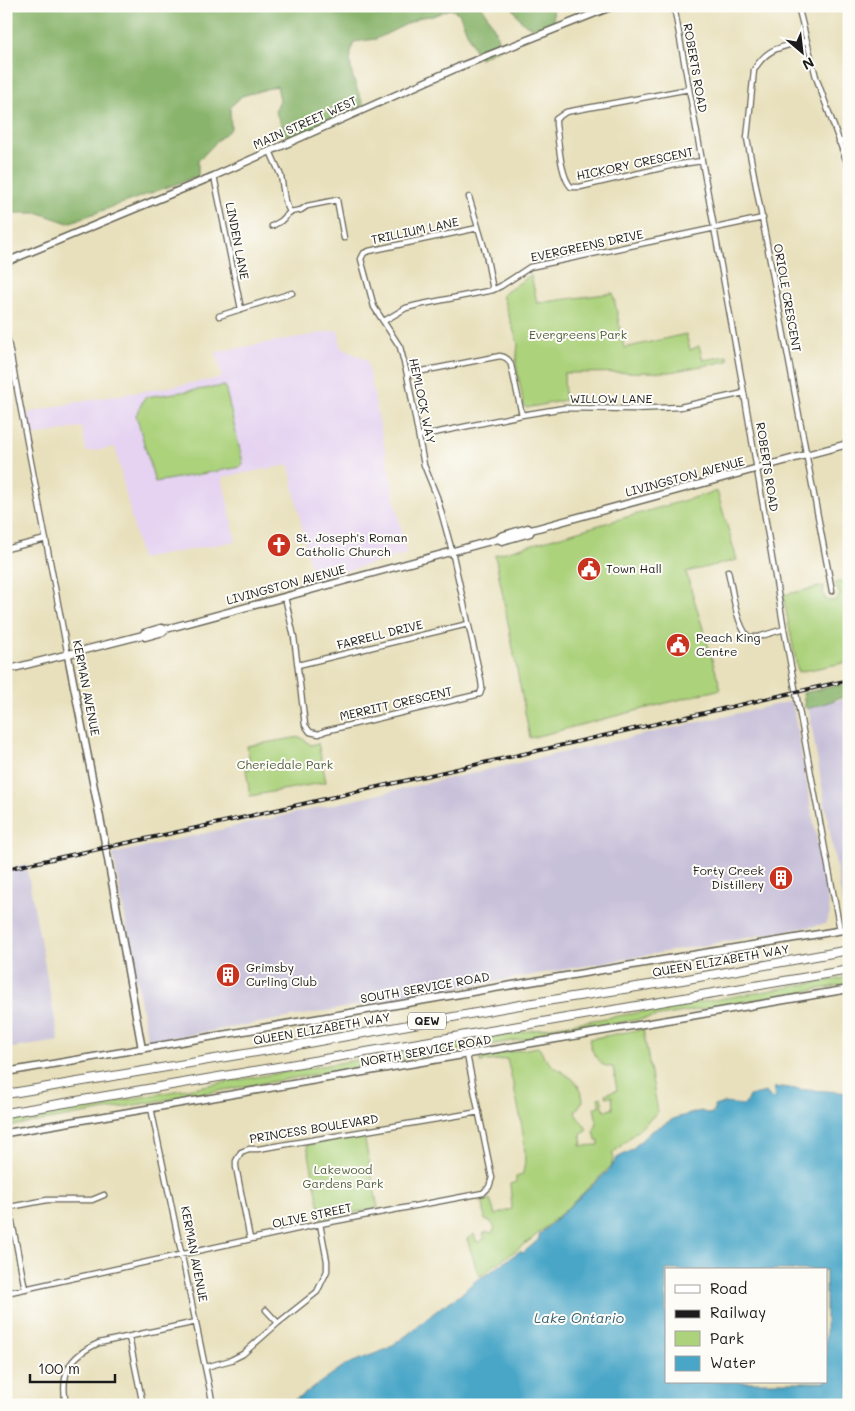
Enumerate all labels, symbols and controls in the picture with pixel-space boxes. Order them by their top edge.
street label: ROBERTS ROAD [680,22,712,114]
north arrow [778,28,828,78]
text: N [799,53,817,75]
street label: MAIN STREET WEST [250,92,359,152]
street label: HICKORY CRESCENT [575,143,695,183]
street label: LINDEN LANE [223,201,253,281]
street label: TRILLIUM LANE [369,213,460,247]
street label: EVERGREENS DRIVE [529,225,645,265]
street label: ORIOLE CRESCENT [771,242,805,354]
park label: Evergreens Park [529,326,627,342]
street label: HEMLOCK WAY [406,356,440,445]
street label: WILLOW LANE [570,390,652,406]
street label: ROBERTS ROAD [753,421,783,513]
street label: LIVINGSTON AVENUE [623,452,746,500]
place label: St. Joseph's Roman Catholic Church [296,529,407,559]
church icon: St. Joseph's Roman Catholic Church [266,532,292,558]
public building icon: Town Hall [576,556,602,582]
street label: LIVINGSTON AVENUE [224,560,347,608]
place label: Town Hall [606,560,662,576]
street label: FARRELL DRIVE [335,616,425,652]
place label: Peach King Centre [696,629,761,659]
public building icon: Peach King Centre [665,632,691,658]
street label: KERMAN AVENUE [70,639,104,737]
street label: MERRITT CRESCENT [338,682,454,724]
park label: Cheriedale Park [237,756,333,772]
place label: Forty Creek Distillery [693,862,764,892]
building icon: Forty Creek Distillery [768,865,794,891]
street label: QUEEN ELIZABETH WAY [651,940,791,980]
place label: Grimsby Curling Club [246,959,317,989]
building icon: Grimsby Curling Club [215,962,241,988]
street label: SOUTH SERVICE ROAD [359,968,491,1006]
street label: QUEEN ELIZABETH WAY [252,1008,392,1048]
road number: QEW [408,1012,446,1030]
street label: NORTH SERVICE ROAD [359,1031,492,1069]
street label: PRINCESS BOULEVARD [248,1110,379,1146]
park label: Lakewood Gardens Park [303,1161,383,1191]
street label: OLIVE STREET [270,1199,353,1231]
street label: KERMAN AVENUE [178,1205,212,1303]
legend [665,1268,828,1384]
text: Road [710,1278,747,1298]
text: Railway [710,1302,766,1322]
water label: Lake Ontario [534,1308,624,1327]
text: Park [710,1328,744,1348]
scale bar [30,1351,115,1383]
text: Water [710,1352,756,1372]
text: 100 m [38,1358,80,1378]

